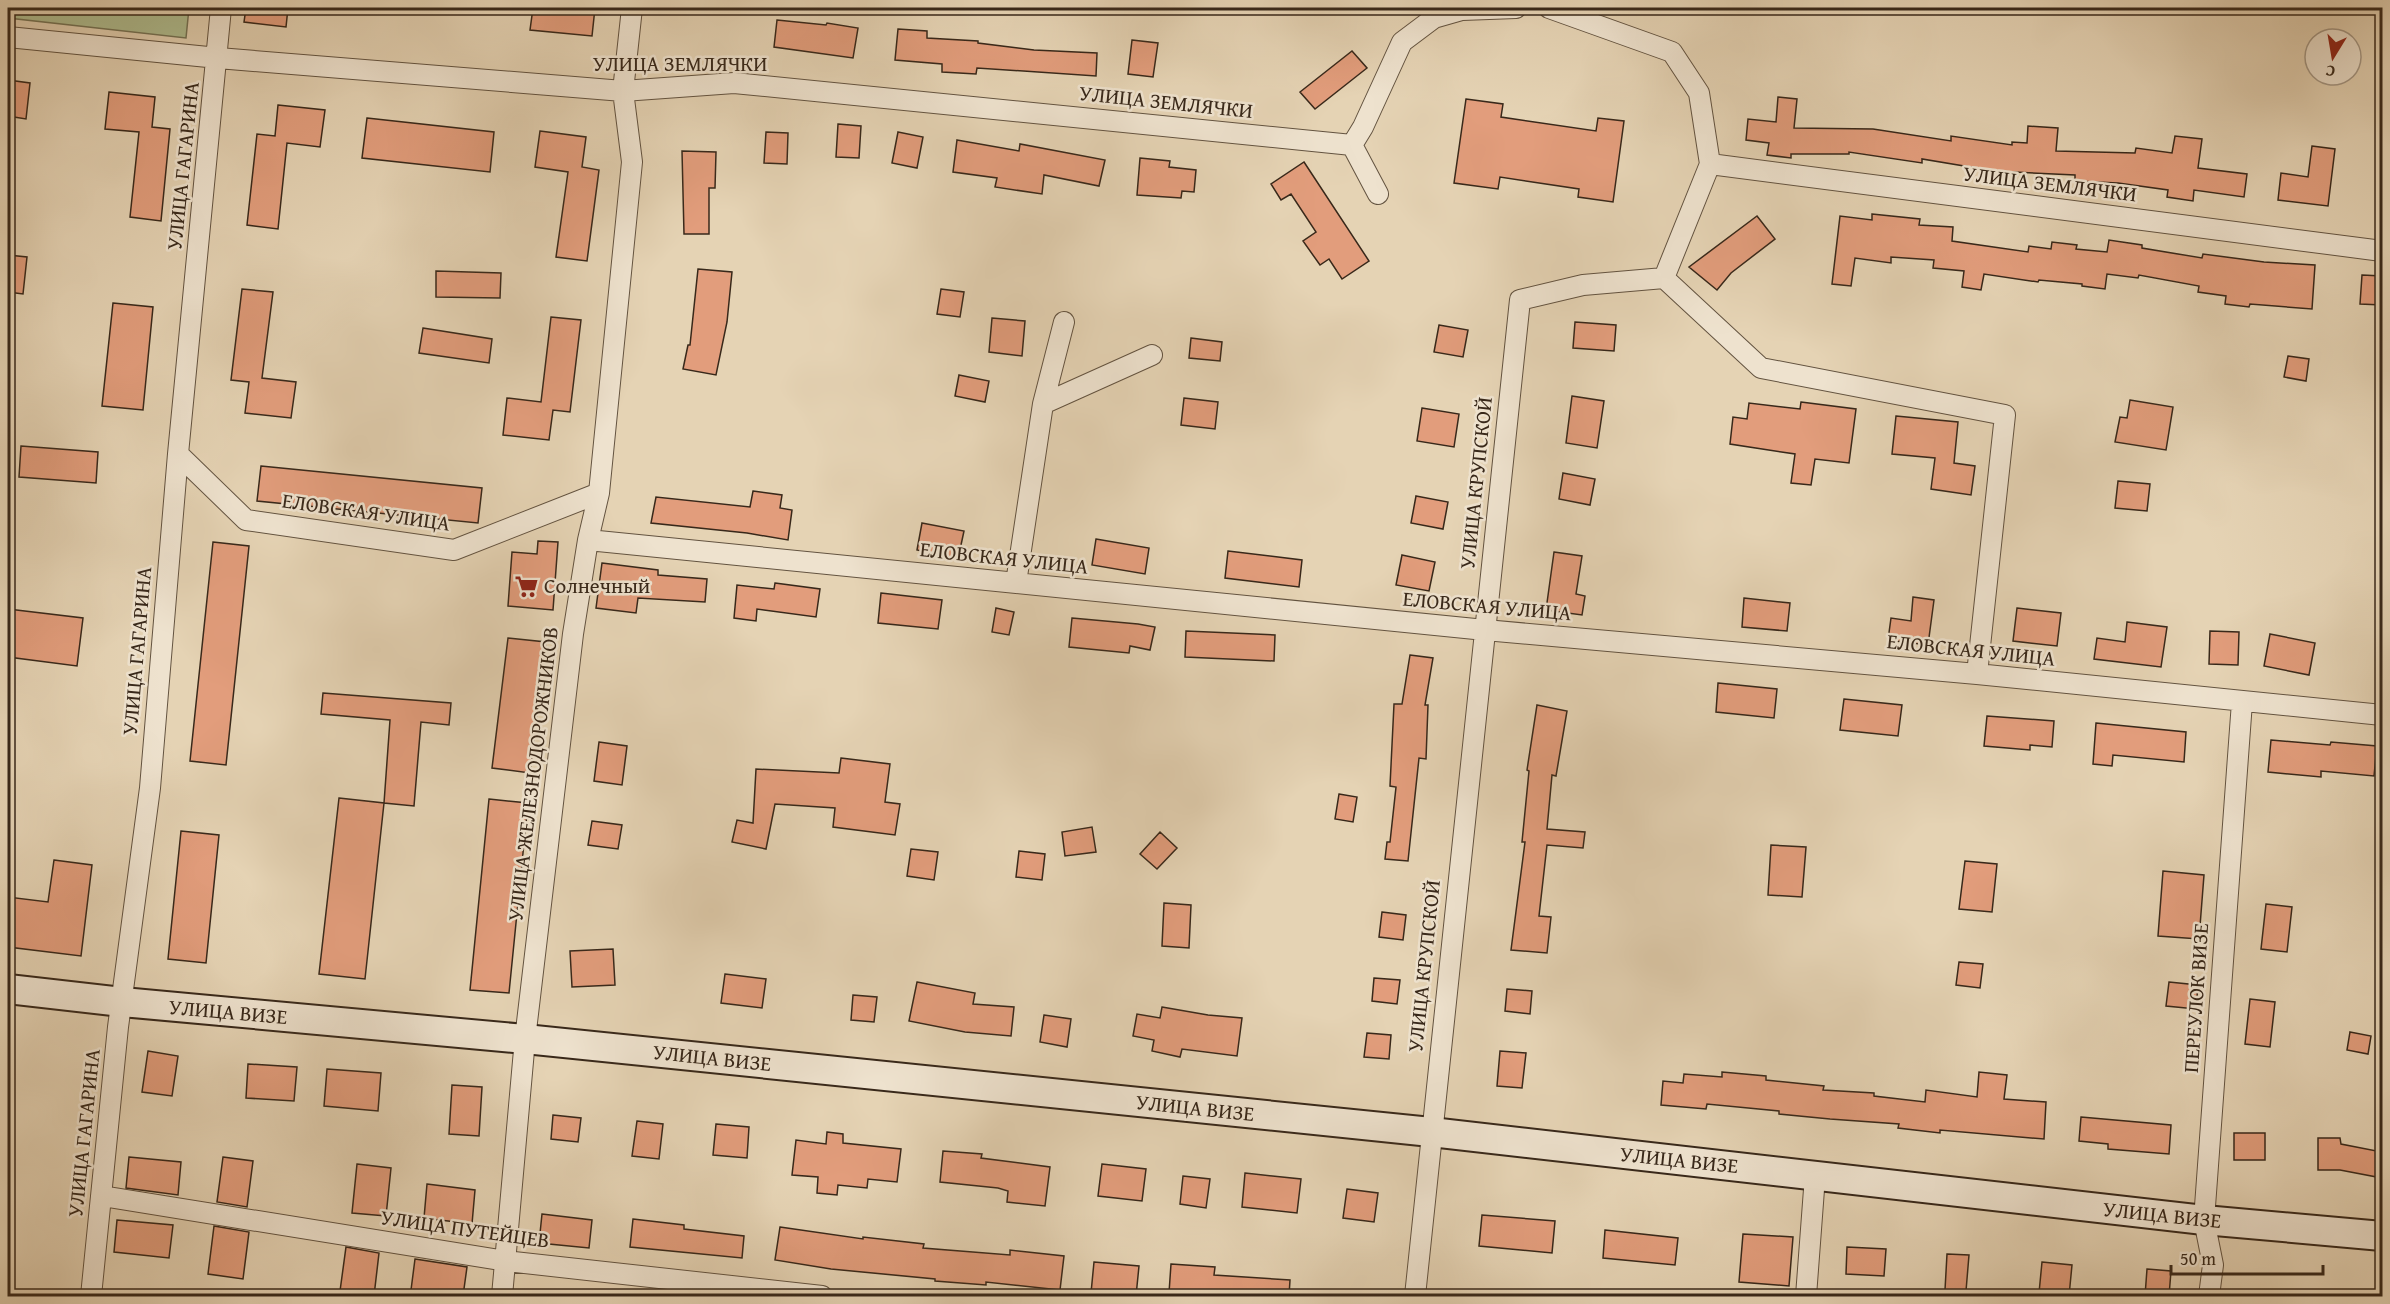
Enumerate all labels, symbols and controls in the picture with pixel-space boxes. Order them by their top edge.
north arrow [2303,27,2363,87]
street label: УЛИЦА ЗЕМЛЯЧКИ [593,48,767,79]
text: С [2323,59,2337,84]
street label: УЛИЦА ЗЕМЛЯЧКИ [1078,77,1255,126]
street label: УЛИЦА ГАГАРИНА [158,80,207,252]
street label: УЛИЦА ЗЕМЛЯЧКИ [1961,157,2139,210]
street label: УЛИЦА КРУПСКОЙ [1451,395,1500,571]
street label: ЕЛОВСКАЯ УЛИЦА [280,484,452,539]
street label: ЕЛОВСКАЯ УЛИЦА [918,533,1090,582]
street label: УЛИЦА ГАГАРИНА [114,565,159,737]
place label: Солнечный [544,570,650,601]
supermarket icon: Солнечный [513,573,539,599]
street label: ЕЛОВСКАЯ УЛИЦА [1401,583,1573,628]
street label: УЛИЦА ЖЕЛЕЗНОДОРОЖНИКОВ [499,625,566,923]
street label: ЕЛОВСКАЯ УЛИЦА [1885,625,2057,674]
street label: УЛИЦА КРУПСКОЙ [1399,878,1448,1054]
street label: ПЕРЕУЛОК ВИЗЕ [2175,922,2216,1074]
street label: УЛИЦА ВИЗЕ [168,991,289,1032]
street label: УЛИЦА ВИЗЕ [651,1036,773,1079]
street label: УЛИЦА ГАГАРИНА [59,1047,108,1219]
street label: УЛИЦА ВИЗЕ [1134,1086,1256,1129]
street label: УЛИЦА ВИЗЕ [1618,1138,1740,1181]
street label: УЛИЦА ВИЗЕ [2101,1193,2223,1236]
street label: УЛИЦА ПУТЕЙЦЕВ [379,1201,551,1256]
scale bar [2171,1238,2322,1276]
text: 50 m [2180,1245,2216,1272]

